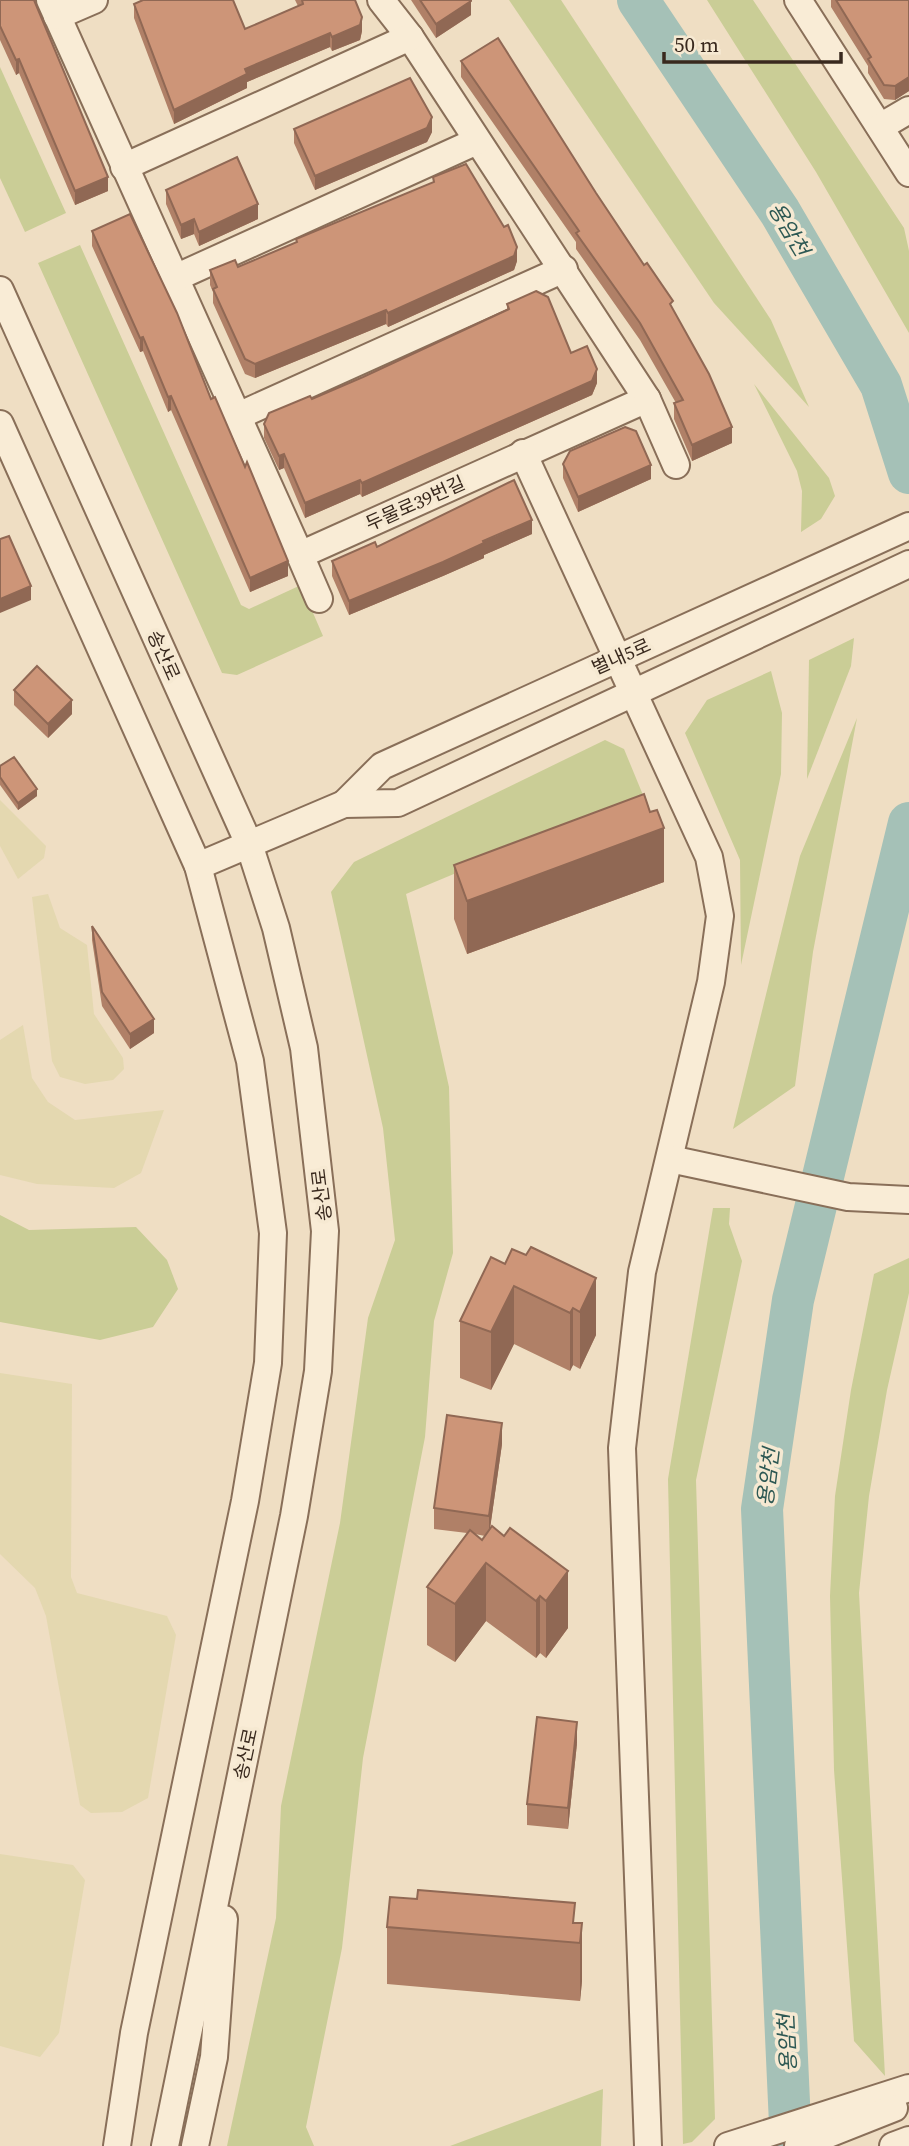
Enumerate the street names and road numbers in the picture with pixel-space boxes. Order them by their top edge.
street label: 두물로39번길 [361,469,469,537]
street label: 송산로 [141,626,187,684]
street label: 별내5로 [587,632,655,680]
street label: 송산로 [305,1167,337,1223]
street label: 송산로 [227,1726,263,1782]

